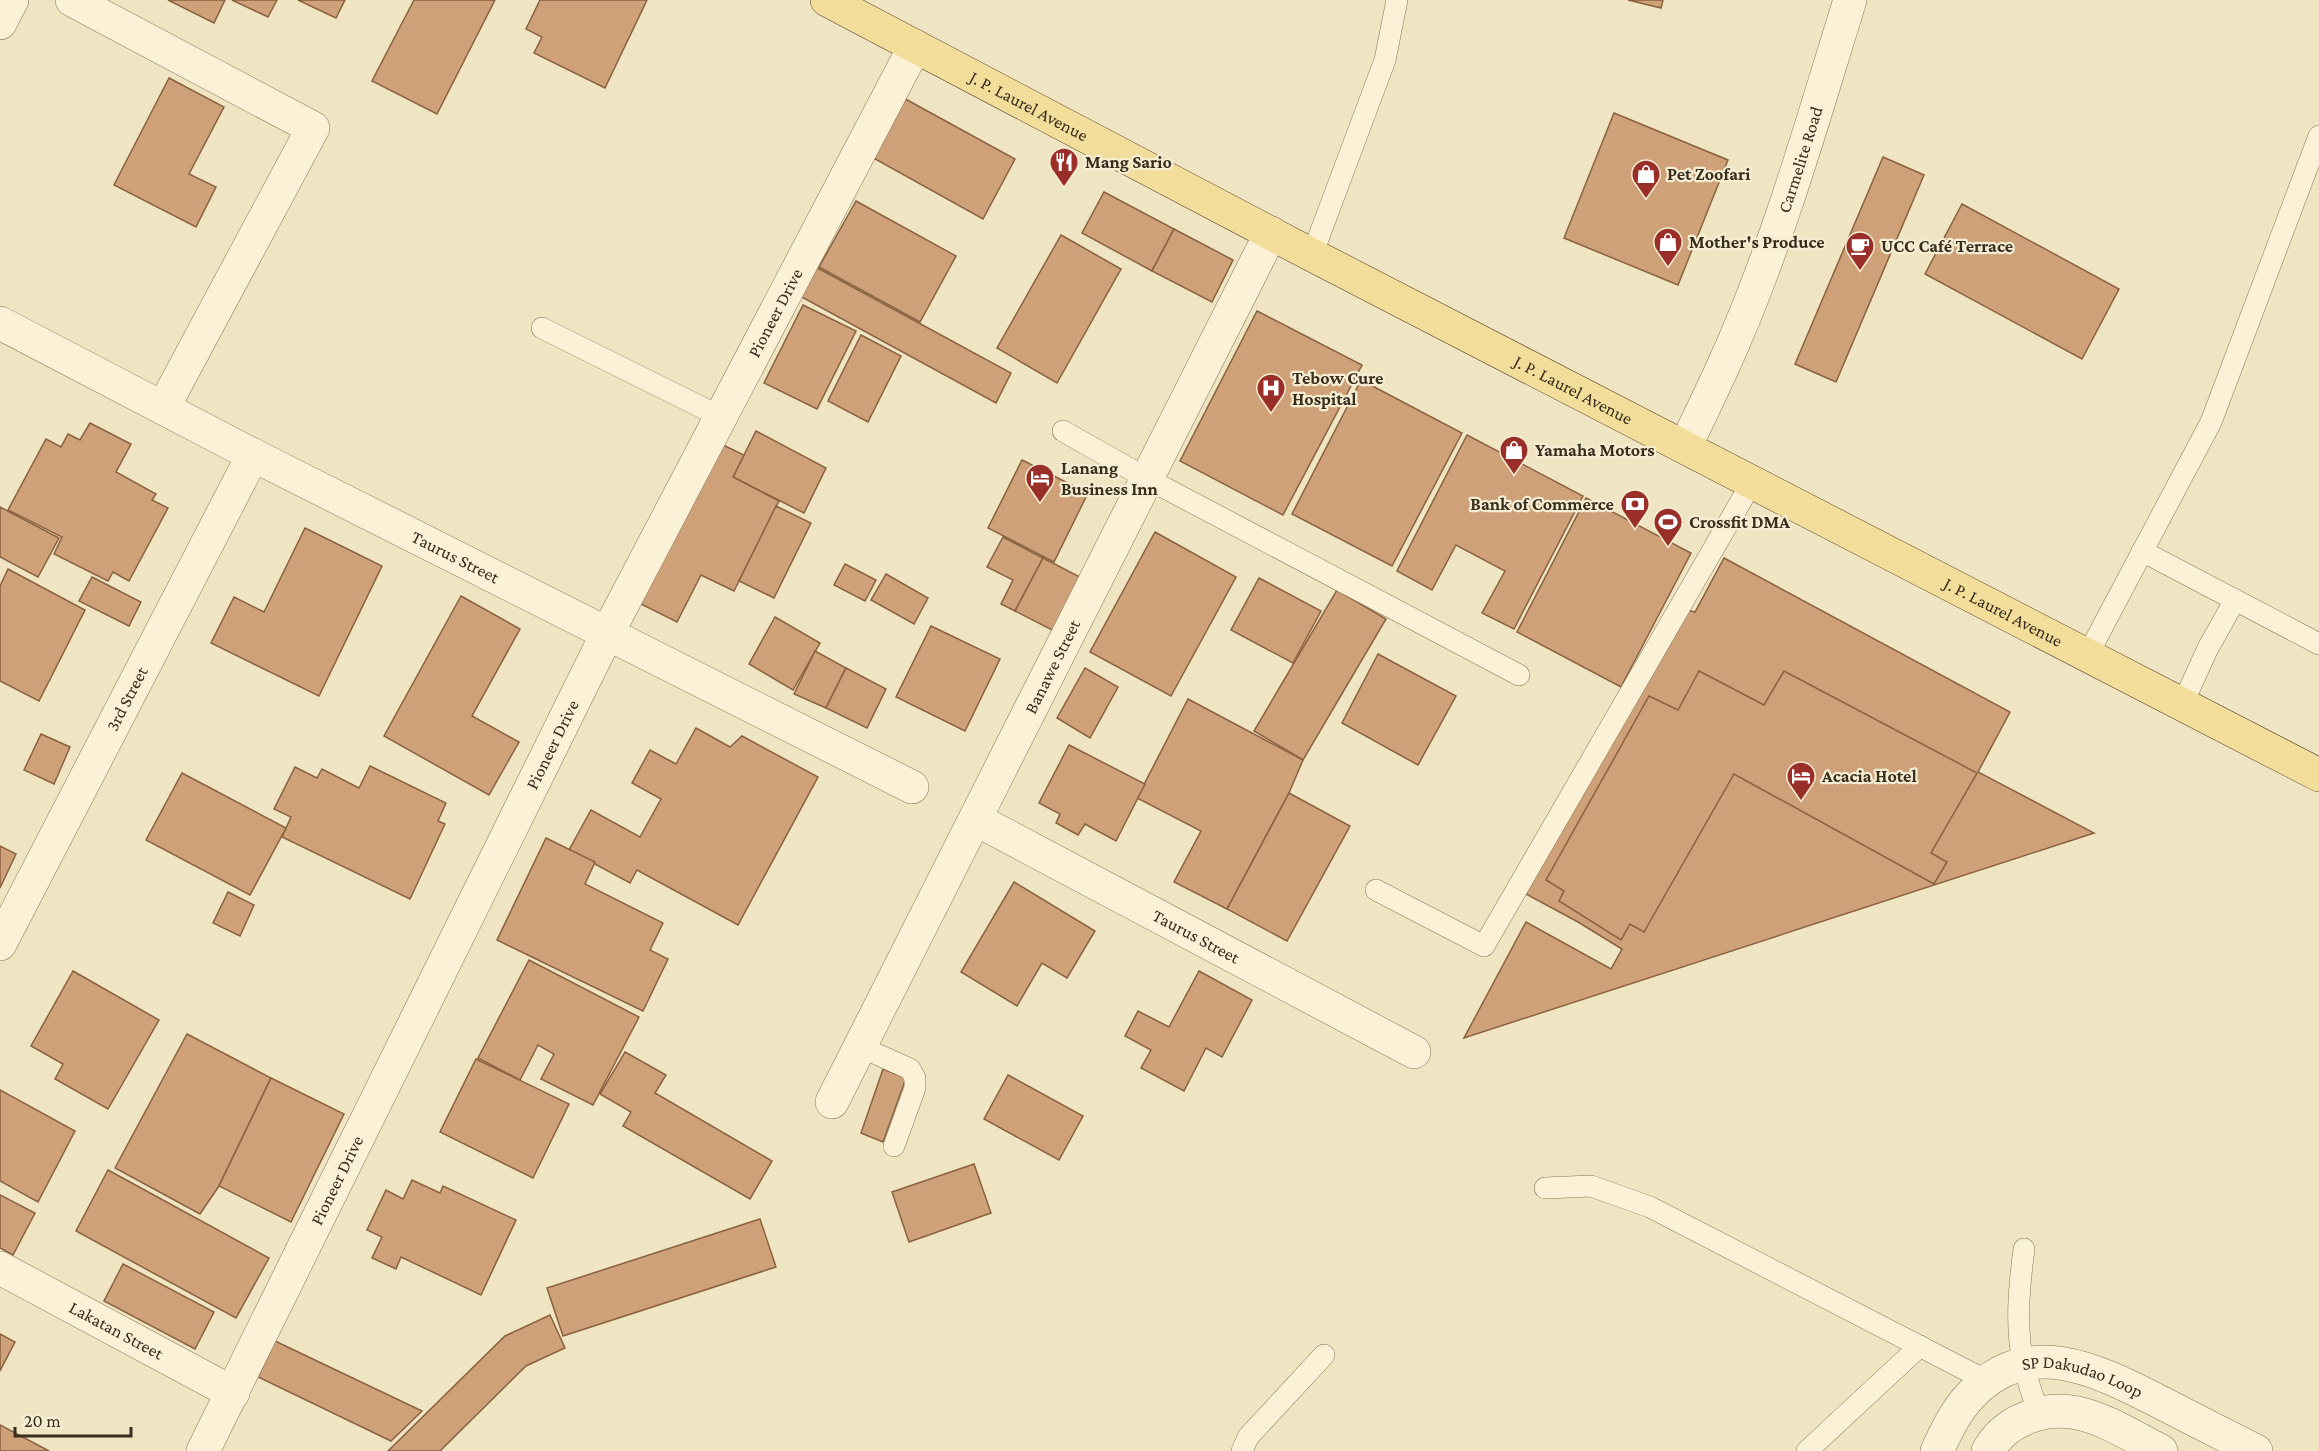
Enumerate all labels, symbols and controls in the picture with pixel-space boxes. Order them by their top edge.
street label: J. P. Laurel Avenue [965,66,1091,145]
street label: Carmelite Road [1774,103,1827,216]
restaurant icon: Mang Sario [1048,146,1080,188]
place label: Mang Sario [1085,152,1172,172]
shop icon: Pet Zoofari [1630,158,1662,200]
place label: Pet Zoofari [1667,164,1751,184]
shop icon: Mother's Produce [1652,226,1684,268]
cafe icon: UCC Café Terrace [1844,230,1876,272]
place label: Mother's Produce [1689,232,1825,252]
place label: UCC Café Terrace [1881,236,2013,256]
street label: Pioneer Drive [744,265,807,361]
street label: J. P. Laurel Avenue [1509,350,1636,429]
place label: Tebow Cure Hospital [1292,368,1383,409]
hospital icon: Tebow Cure Hospital [1255,372,1287,414]
shop icon: Yamaha Motors [1498,434,1530,476]
place label: Yamaha Motors [1535,440,1654,460]
place label: Lanang Business Inn [1061,458,1159,499]
hotel icon: Lanang Business Inn [1024,462,1056,504]
bank icon: Bank of Commerce [1619,488,1651,530]
place label: Bank of Commerce [1470,494,1614,514]
sports icon: Crossfit DMA [1652,506,1684,548]
place label: Crossfit DMA [1689,512,1790,532]
street label: Taurus Street [408,527,504,588]
street label: J. P. Laurel Avenue [1939,572,2066,651]
street label: Banawe Street [1020,615,1085,717]
street label: 3rd Street [102,662,152,734]
street label: Pioneer Drive [522,697,583,793]
hotel icon: Acacia Hotel [1785,760,1817,802]
place label: Acacia Hotel [1821,766,1917,786]
street label: Taurus Street [1149,905,1244,968]
street label: Pioneer Drive [306,1132,367,1228]
street label: Lakatan Street [66,1297,168,1364]
street label: SP Dakudao Loop [2020,1352,2146,1402]
scale bar [15,1400,130,1438]
text: 20 m [24,1411,61,1431]

